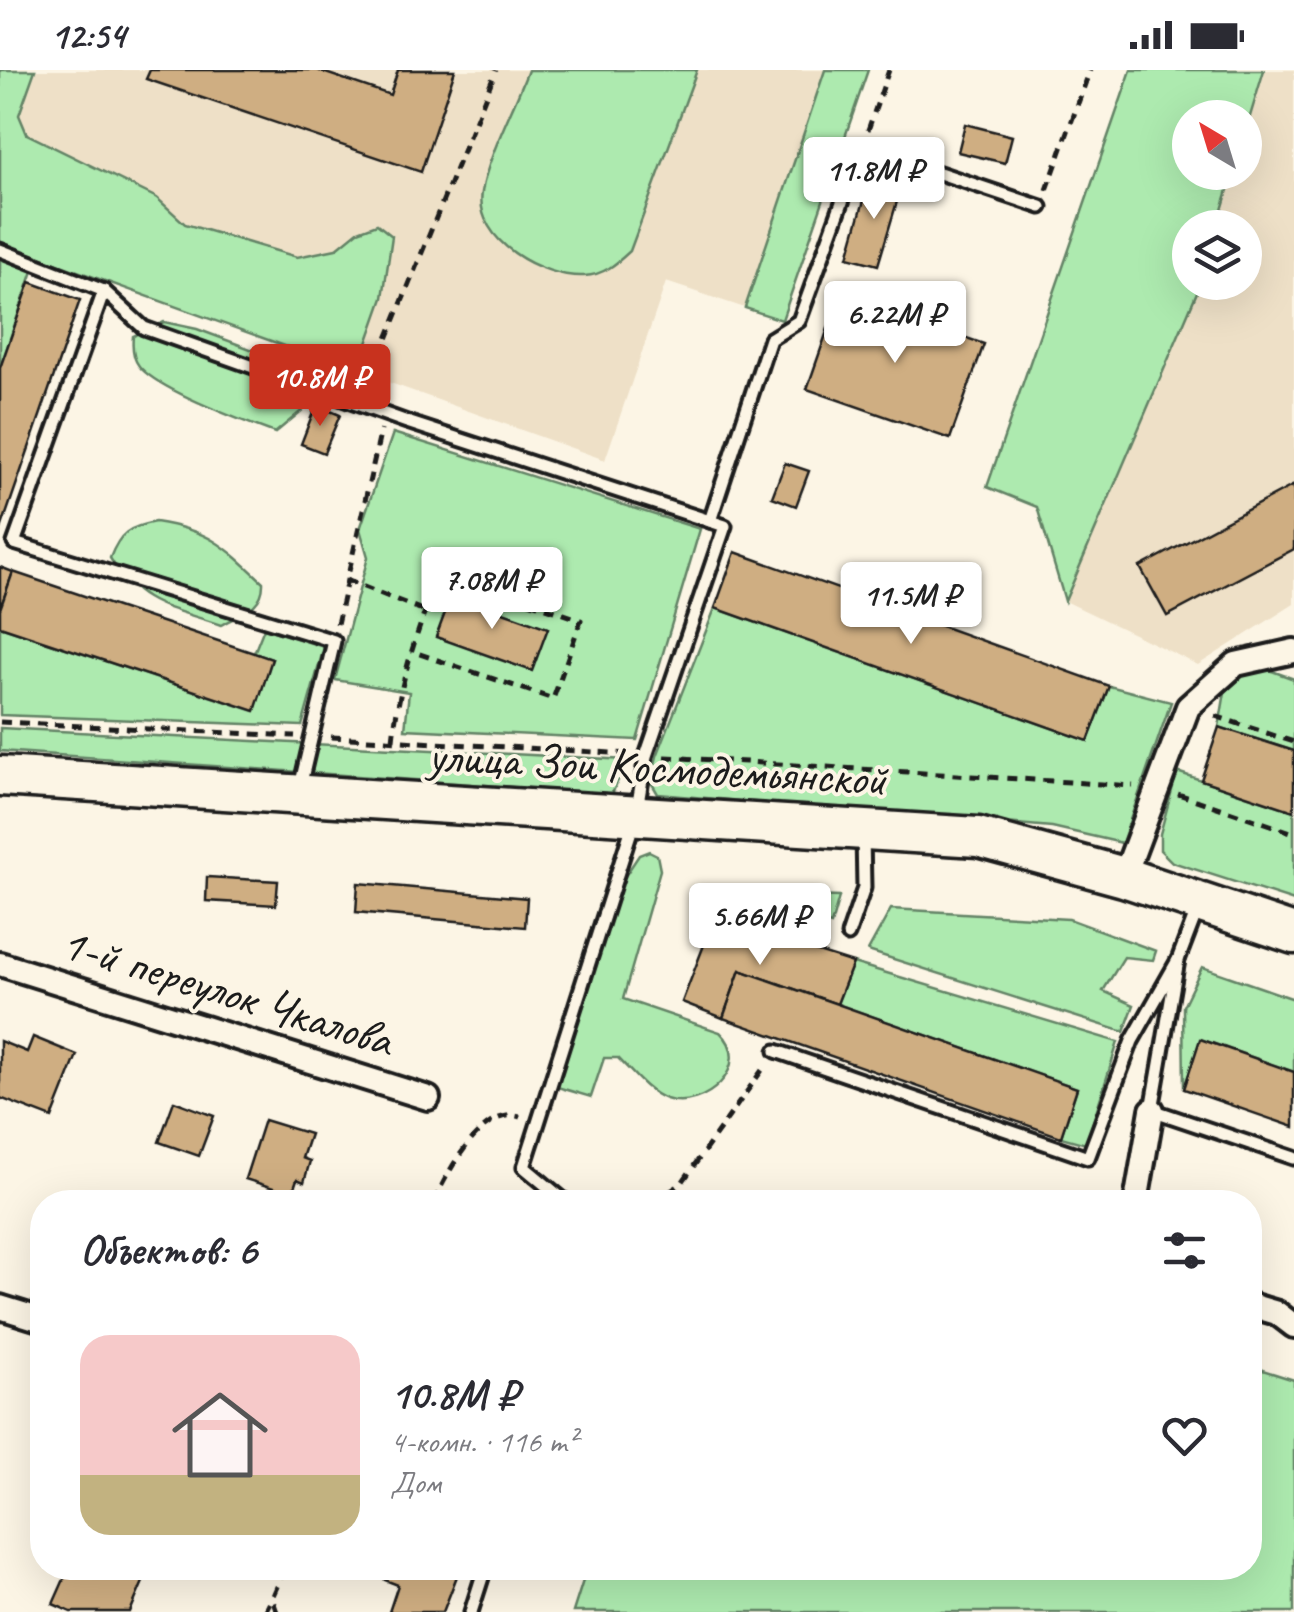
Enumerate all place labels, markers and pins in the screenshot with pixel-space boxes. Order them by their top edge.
pin: 11.8M ₽ [782,137,966,222]
pin: 6.22M ₽ [803,281,987,366]
pin: 10.8M ₽ [228,344,412,429]
pin: 7.08M ₽ [400,547,584,632]
pin: 11.5M ₽ [819,562,1003,647]
pin: 5.66M ₽ [668,883,852,968]

